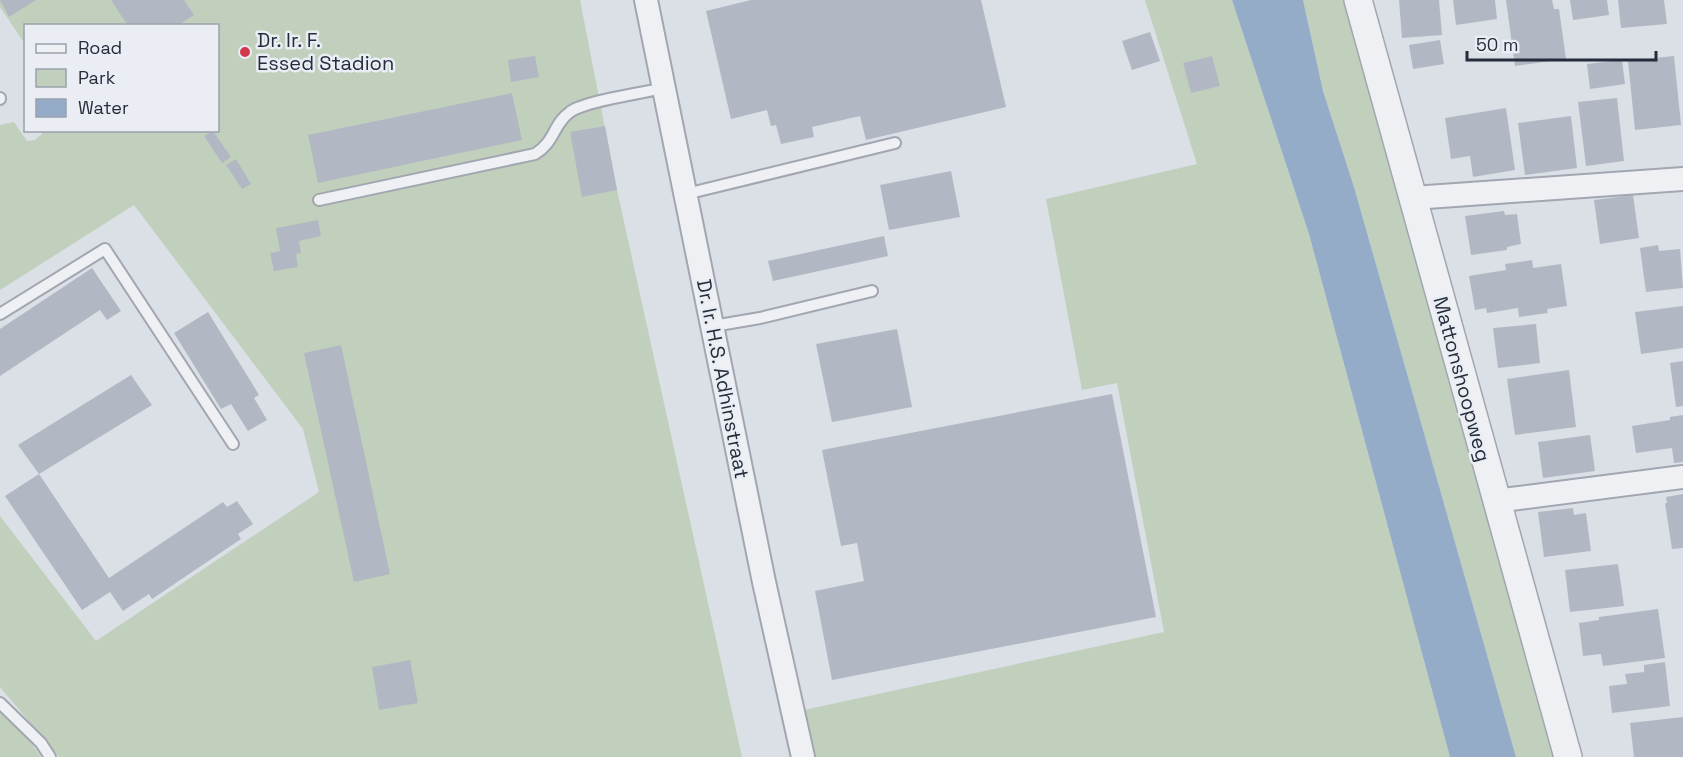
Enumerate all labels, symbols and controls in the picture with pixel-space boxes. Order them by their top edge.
legend [24,24,219,132]
scale bar [1467,24,1656,62]
place label: Dr. Ir. F. Essed Stadion [257,27,394,76]
text: 50 m [1476,33,1518,56]
text: Road [78,36,122,59]
marker: Dr. Ir. F. Essed Stadion [238,45,252,59]
text: Park [78,66,116,89]
text: Water [78,96,129,119]
street label: Dr. Ir. H.S. Adhinstraat [691,277,755,481]
street label: Mattonshoopweg [1427,294,1497,464]

